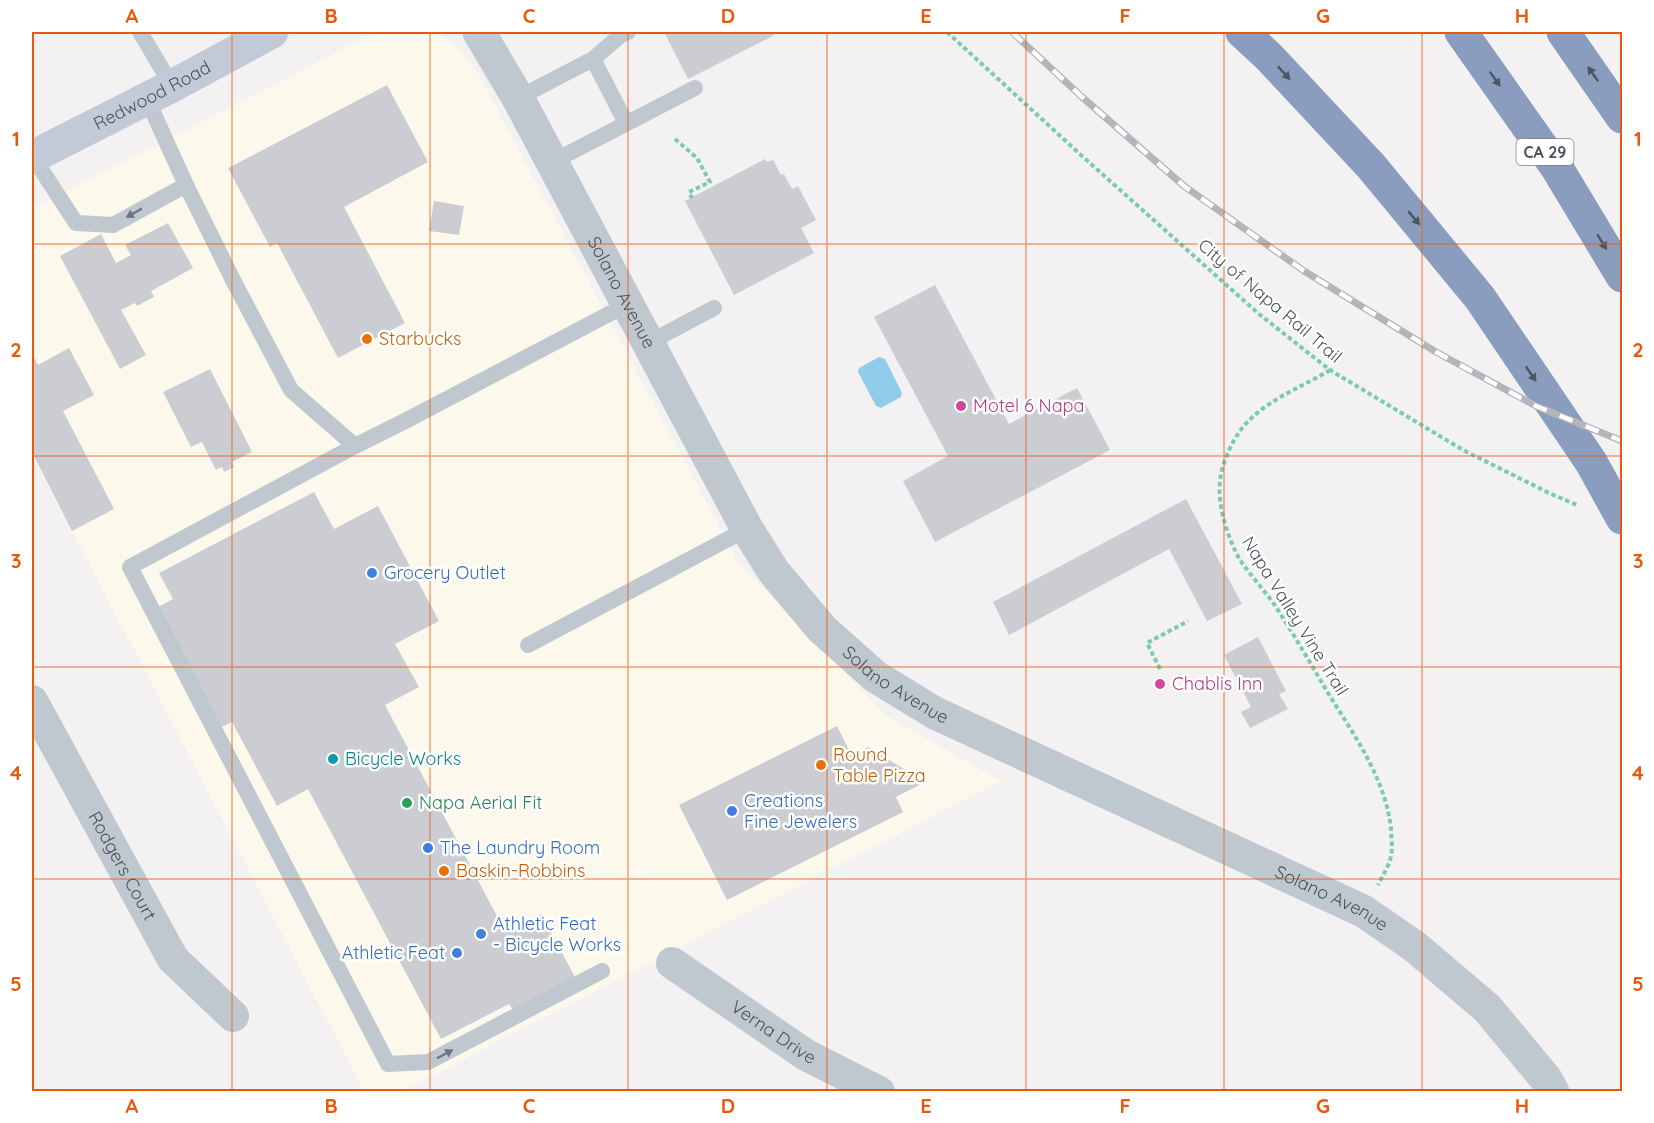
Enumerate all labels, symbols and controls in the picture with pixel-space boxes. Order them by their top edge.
text: A [126,3,139,28]
text: B [324,3,338,28]
text: C [523,3,536,28]
text: D [721,3,735,28]
text: E [920,3,932,28]
text: F [1119,3,1131,28]
text: G [1316,3,1330,28]
text: H [1515,3,1529,28]
street label: Redwood Road [89,55,215,135]
one-way arrow [1277,65,1291,80]
one-way arrow [1588,66,1599,82]
one-way arrow [1489,71,1501,87]
text: 1 [12,126,20,151]
text: 1 [1634,126,1642,151]
road number: CA 29 [1516,139,1574,165]
one-way arrow [126,208,143,218]
one-way arrow [1407,210,1420,226]
street label: Solano Avenue [583,232,661,352]
street label: City of Napa Rail Trail [1194,234,1347,368]
one-way arrow [1596,234,1607,250]
place label: Starbucks [379,327,462,350]
marker: Starbucks [360,332,374,346]
text: 2 [10,337,22,362]
text: 2 [1632,337,1644,362]
one-way arrow [1525,365,1537,381]
place label: Motel 6 Napa [973,394,1084,417]
marker: Motel 6 Napa [954,399,968,413]
street label: Napa Valley Vine Trail [1237,532,1354,700]
text: 3 [11,548,21,573]
text: 3 [1633,548,1643,573]
place label: Grocery Outlet [384,561,506,584]
marker: Grocery Outlet [365,566,379,580]
street label: Solano Avenue [838,641,952,729]
place label: Chablis Inn [1172,672,1262,695]
marker: Chablis Inn [1153,677,1167,691]
place label: Round Table Pizza [833,743,926,787]
place label: Bicycle Works [345,747,461,770]
marker: Bicycle Works [326,752,340,766]
marker: Round Table Pizza [814,758,828,772]
text: 4 [10,760,22,785]
text: 4 [1632,760,1644,785]
place label: Creations Fine Jewelers [744,789,857,833]
place label: Napa Aerial Fit [419,791,542,814]
marker: Napa Aerial Fit [400,796,414,810]
marker: Creations Fine Jewelers [725,804,739,818]
street label: Rodgers Court [83,807,162,924]
place label: The Laundry Room [440,836,600,859]
marker: The Laundry Room [421,841,435,855]
place label: Baskin-Robbins [456,859,585,882]
street label: Solano Avenue [1271,860,1393,936]
marker: Baskin-Robbins [437,864,451,878]
place label: Athletic Feat - Bicycle Works [493,912,621,956]
marker: Athletic Feat - Bicycle Works [474,927,488,941]
place label: Athletic Feat [342,941,445,964]
marker: Athletic Feat [450,946,464,960]
text: 5 [10,971,22,996]
text: 5 [1632,971,1644,996]
street label: Verna Drive [727,995,820,1069]
one-way arrow [436,1049,453,1058]
text: A [126,1093,139,1118]
text: B [324,1093,338,1118]
text: C [523,1093,536,1118]
text: D [721,1093,735,1118]
text: E [920,1093,932,1118]
text: F [1119,1093,1131,1118]
text: G [1316,1093,1330,1118]
text: H [1515,1093,1529,1118]

